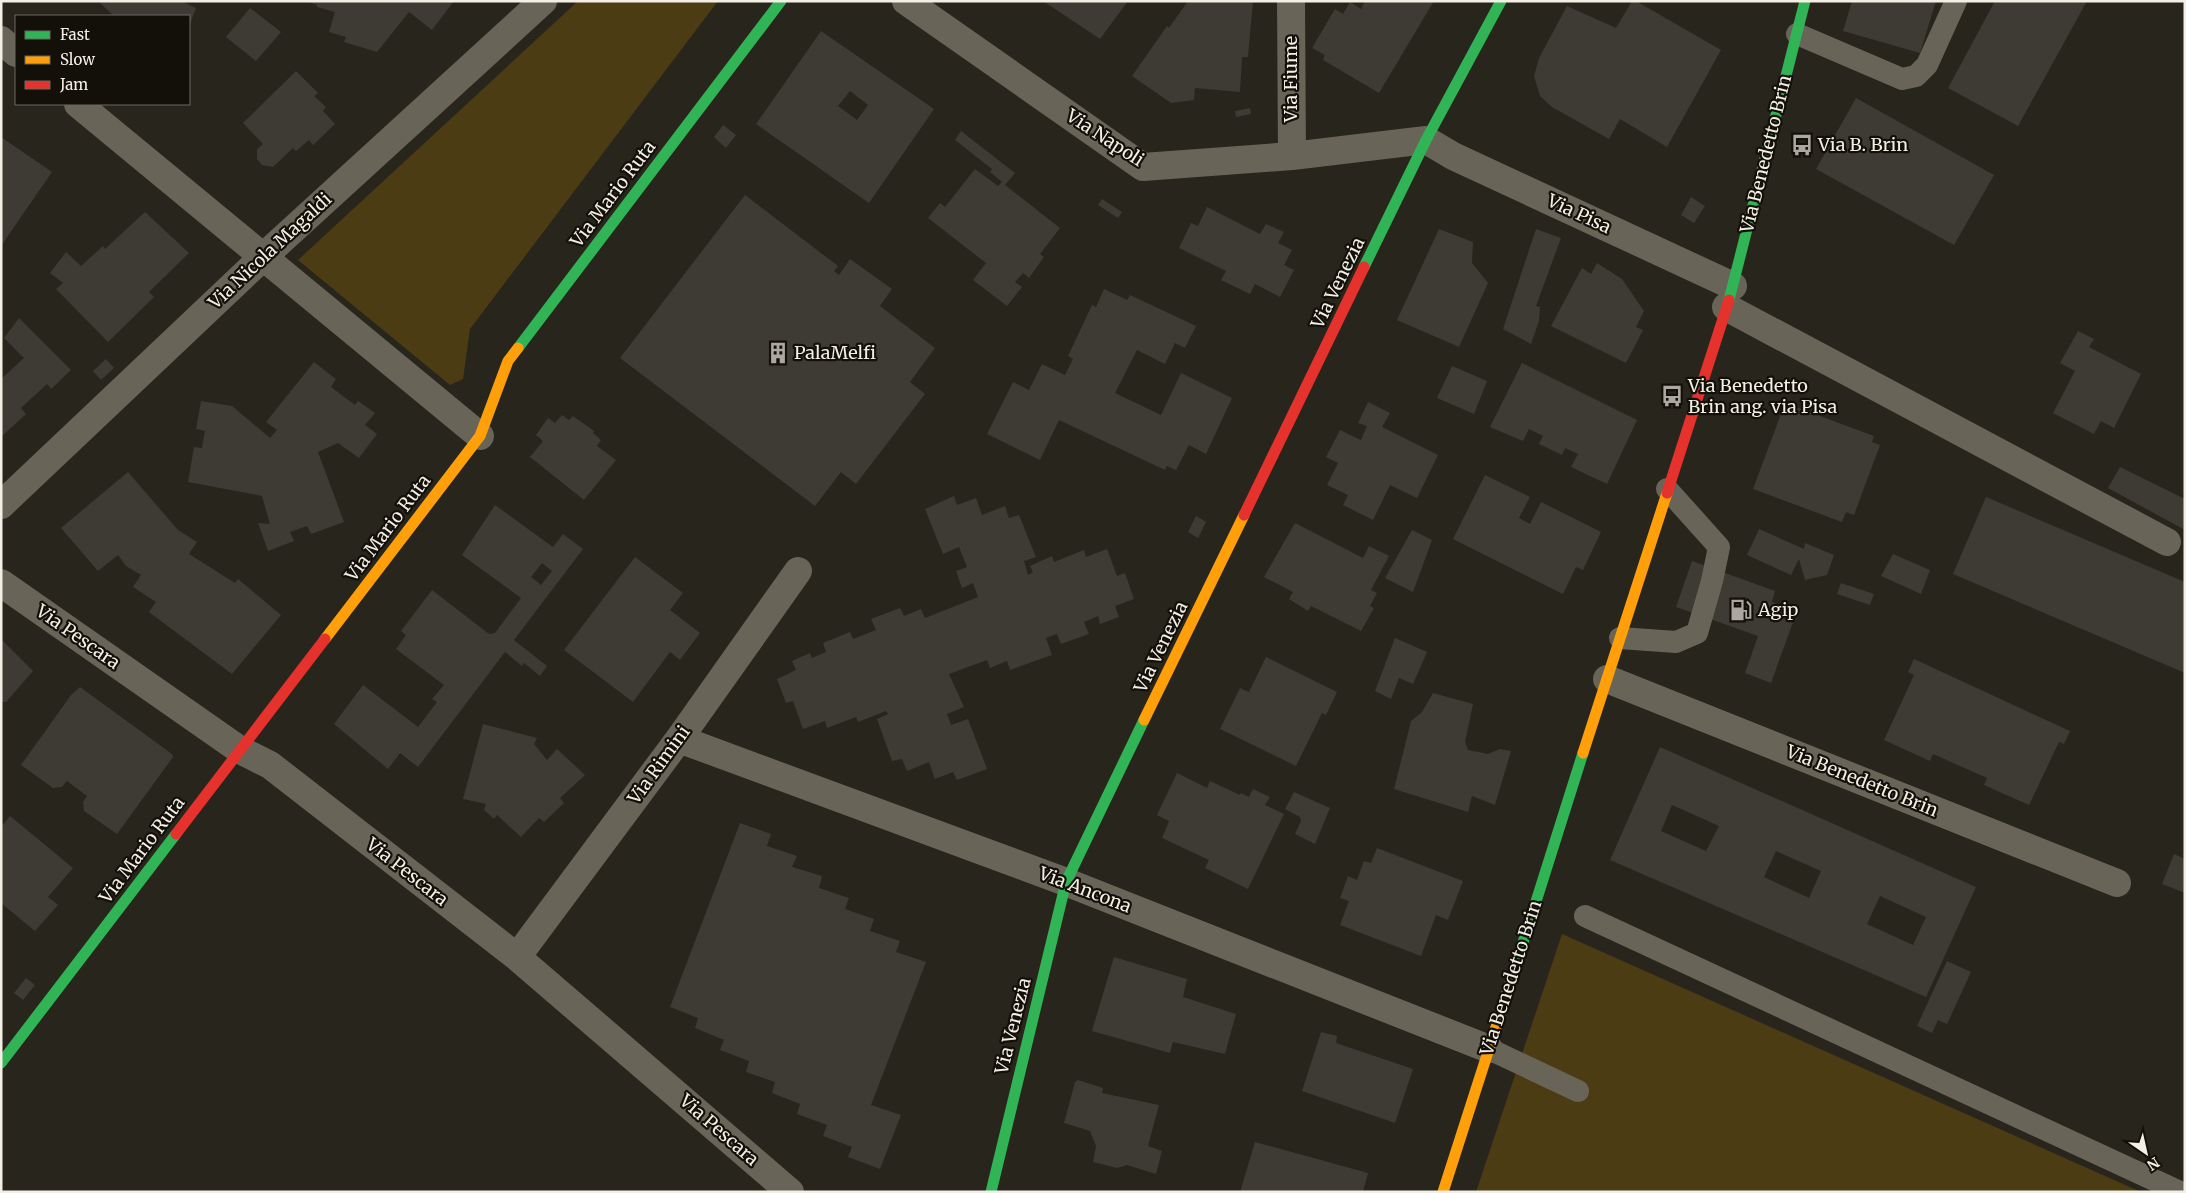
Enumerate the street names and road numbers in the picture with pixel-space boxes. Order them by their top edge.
street label: Via Fiume [1279,36,1302,123]
street label: Via Benedetto Brin [1735,72,1796,236]
street label: Via Napoli [1061,103,1149,171]
street label: Via Mario Ruta [564,135,660,252]
street label: Via Nicola Magaldi [202,187,336,314]
street label: Via Pisa [1543,188,1615,238]
street label: Via Venezia [1305,233,1370,333]
street label: Via Mario Ruta [339,469,435,586]
street label: Via Venezia [1128,597,1193,697]
street label: Via Pescara [31,599,125,674]
street label: Via Rimini [622,721,695,809]
street label: Via Benedetto Brin [1782,739,1942,822]
street label: Via Mario Ruta [93,791,189,908]
street label: Via Pescara [361,832,453,911]
street label: Via Ancona [1035,861,1135,918]
street label: Via Benedetto Brin [1474,897,1547,1059]
street label: Via Venezia [989,975,1036,1077]
street label: Via Pescara [674,1088,764,1171]

